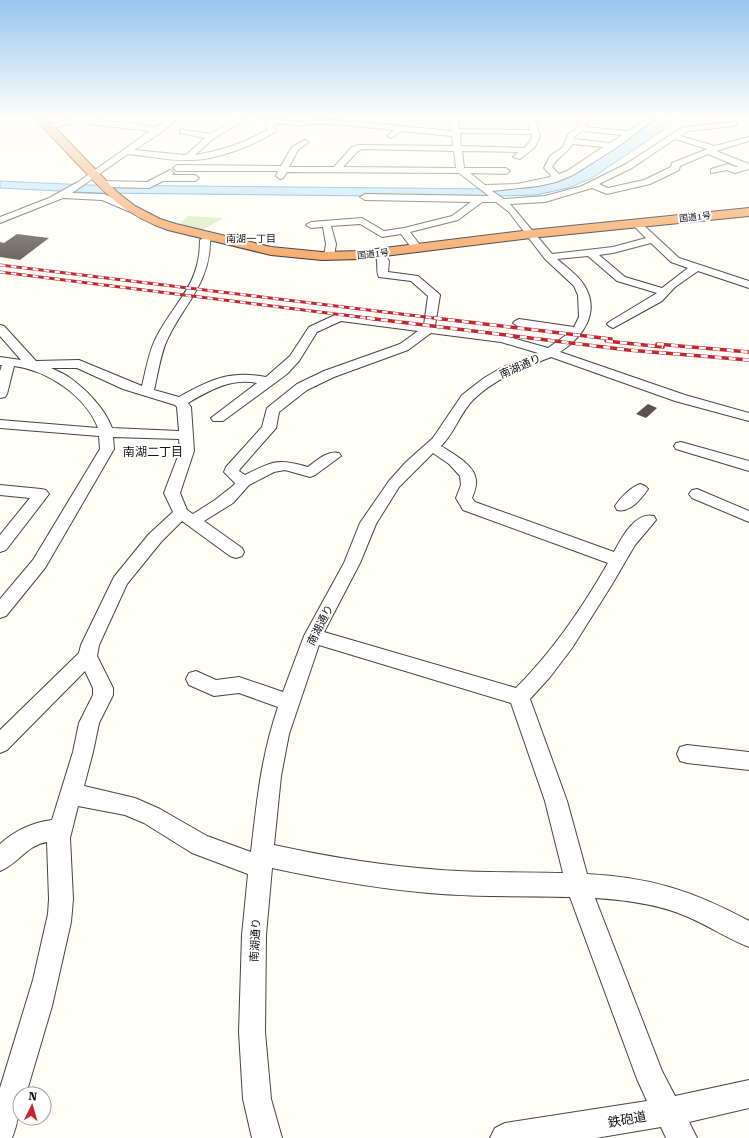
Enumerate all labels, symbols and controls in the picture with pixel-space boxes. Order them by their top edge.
street label: 国道1号 [679,210,711,224]
district label: 南湖一丁目 [226,233,276,244]
street label: 国道1号 [357,247,389,261]
street label: 南湖通り [497,352,543,381]
district label: 南湖二丁目 [123,445,183,459]
street label: 南湖通り [305,603,336,648]
street label: 南湖通り [248,918,263,962]
north arrow [12,1086,52,1126]
text: N [28,1090,38,1103]
street label: 鉄砲道 [607,1109,648,1130]

